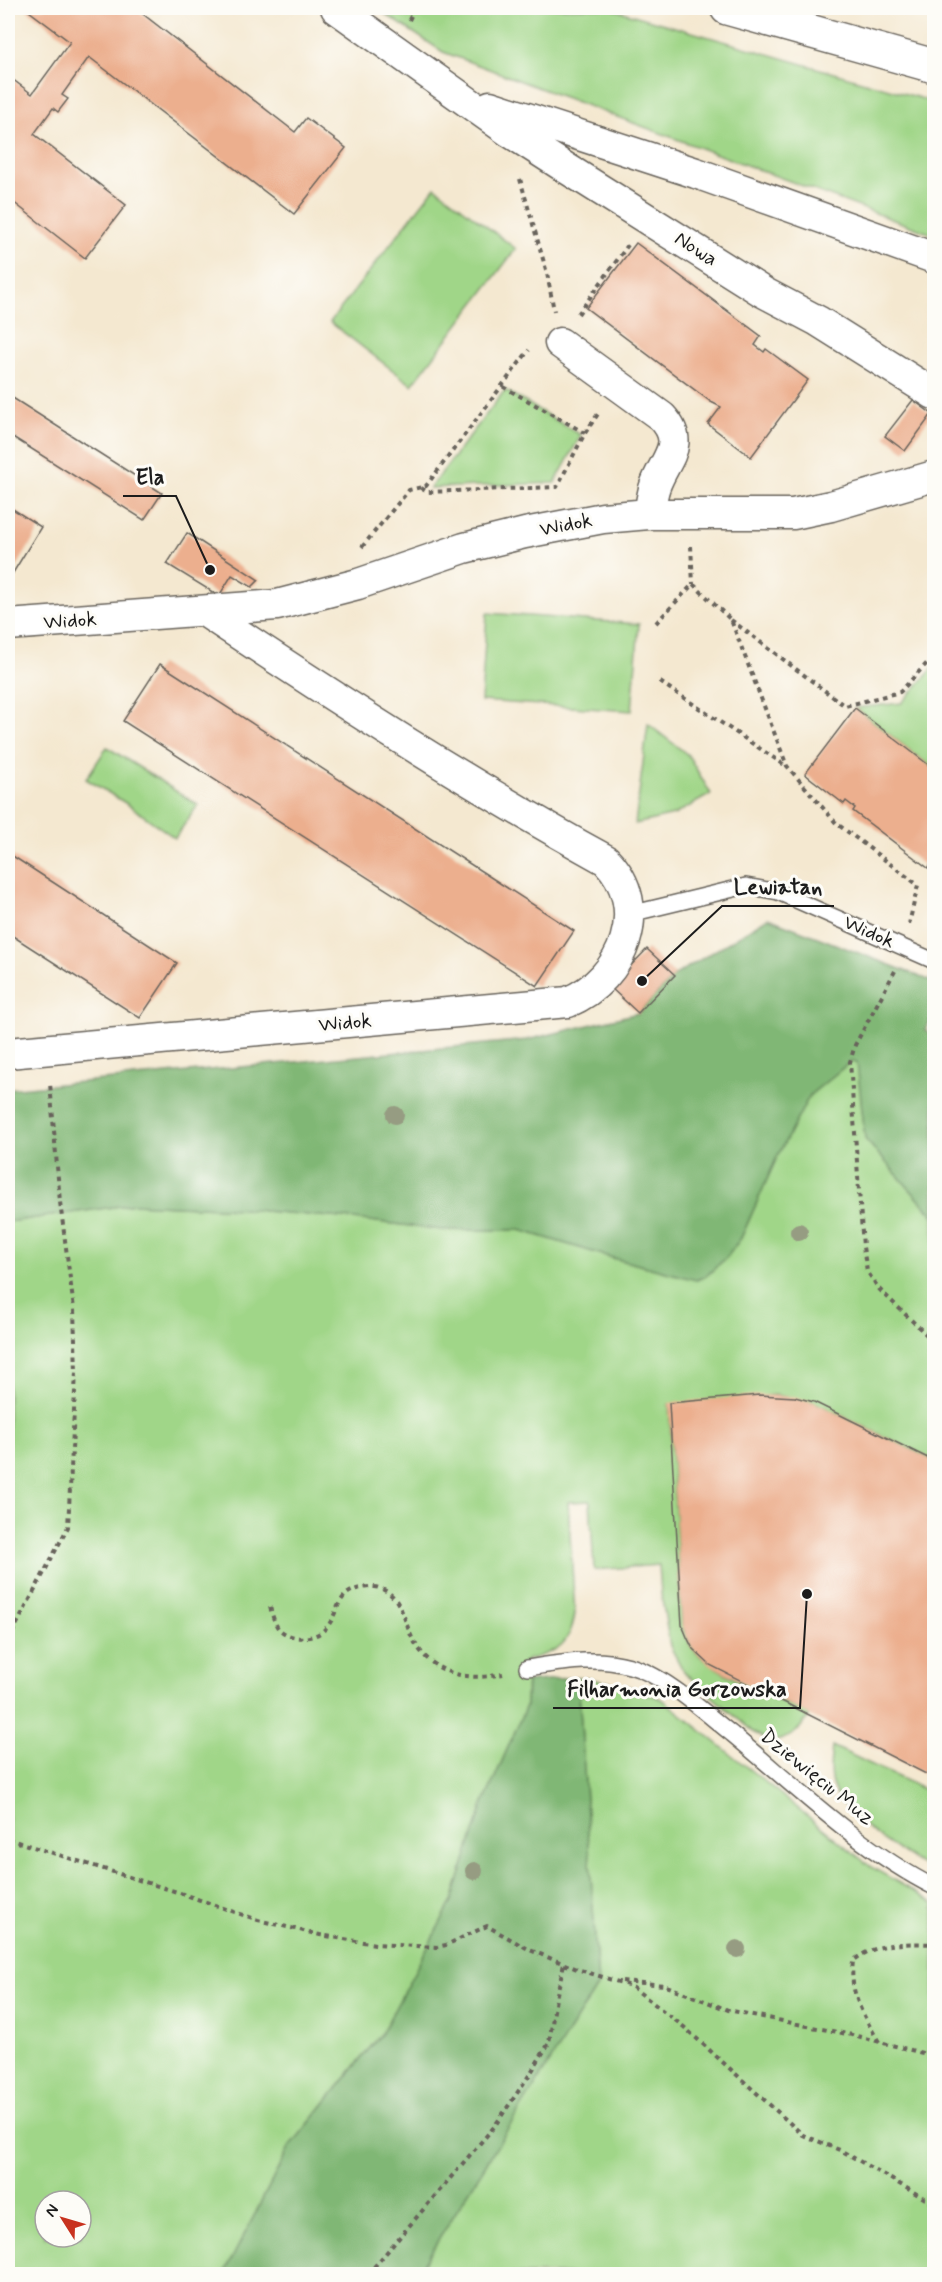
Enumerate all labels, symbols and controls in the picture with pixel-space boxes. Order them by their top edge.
street label: Nowa [669,225,723,273]
callout: Ela [123,456,176,496]
text: Ela [135,464,165,492]
street label: Widok [537,506,595,544]
street label: Widok [42,605,98,637]
callout: Lewiatan [722,866,834,906]
text: Lewiatan [734,874,822,902]
street label: Widok [839,908,899,956]
street label: Widok [317,1007,373,1039]
callout: Filharmonia Gorzowska [553,1668,800,1708]
text: Filharmonia Gorzowska [567,1676,787,1704]
street label: Dziewięciu Muz [754,1722,880,1832]
north arrow [33,2189,93,2249]
text: N [41,2200,64,2221]

